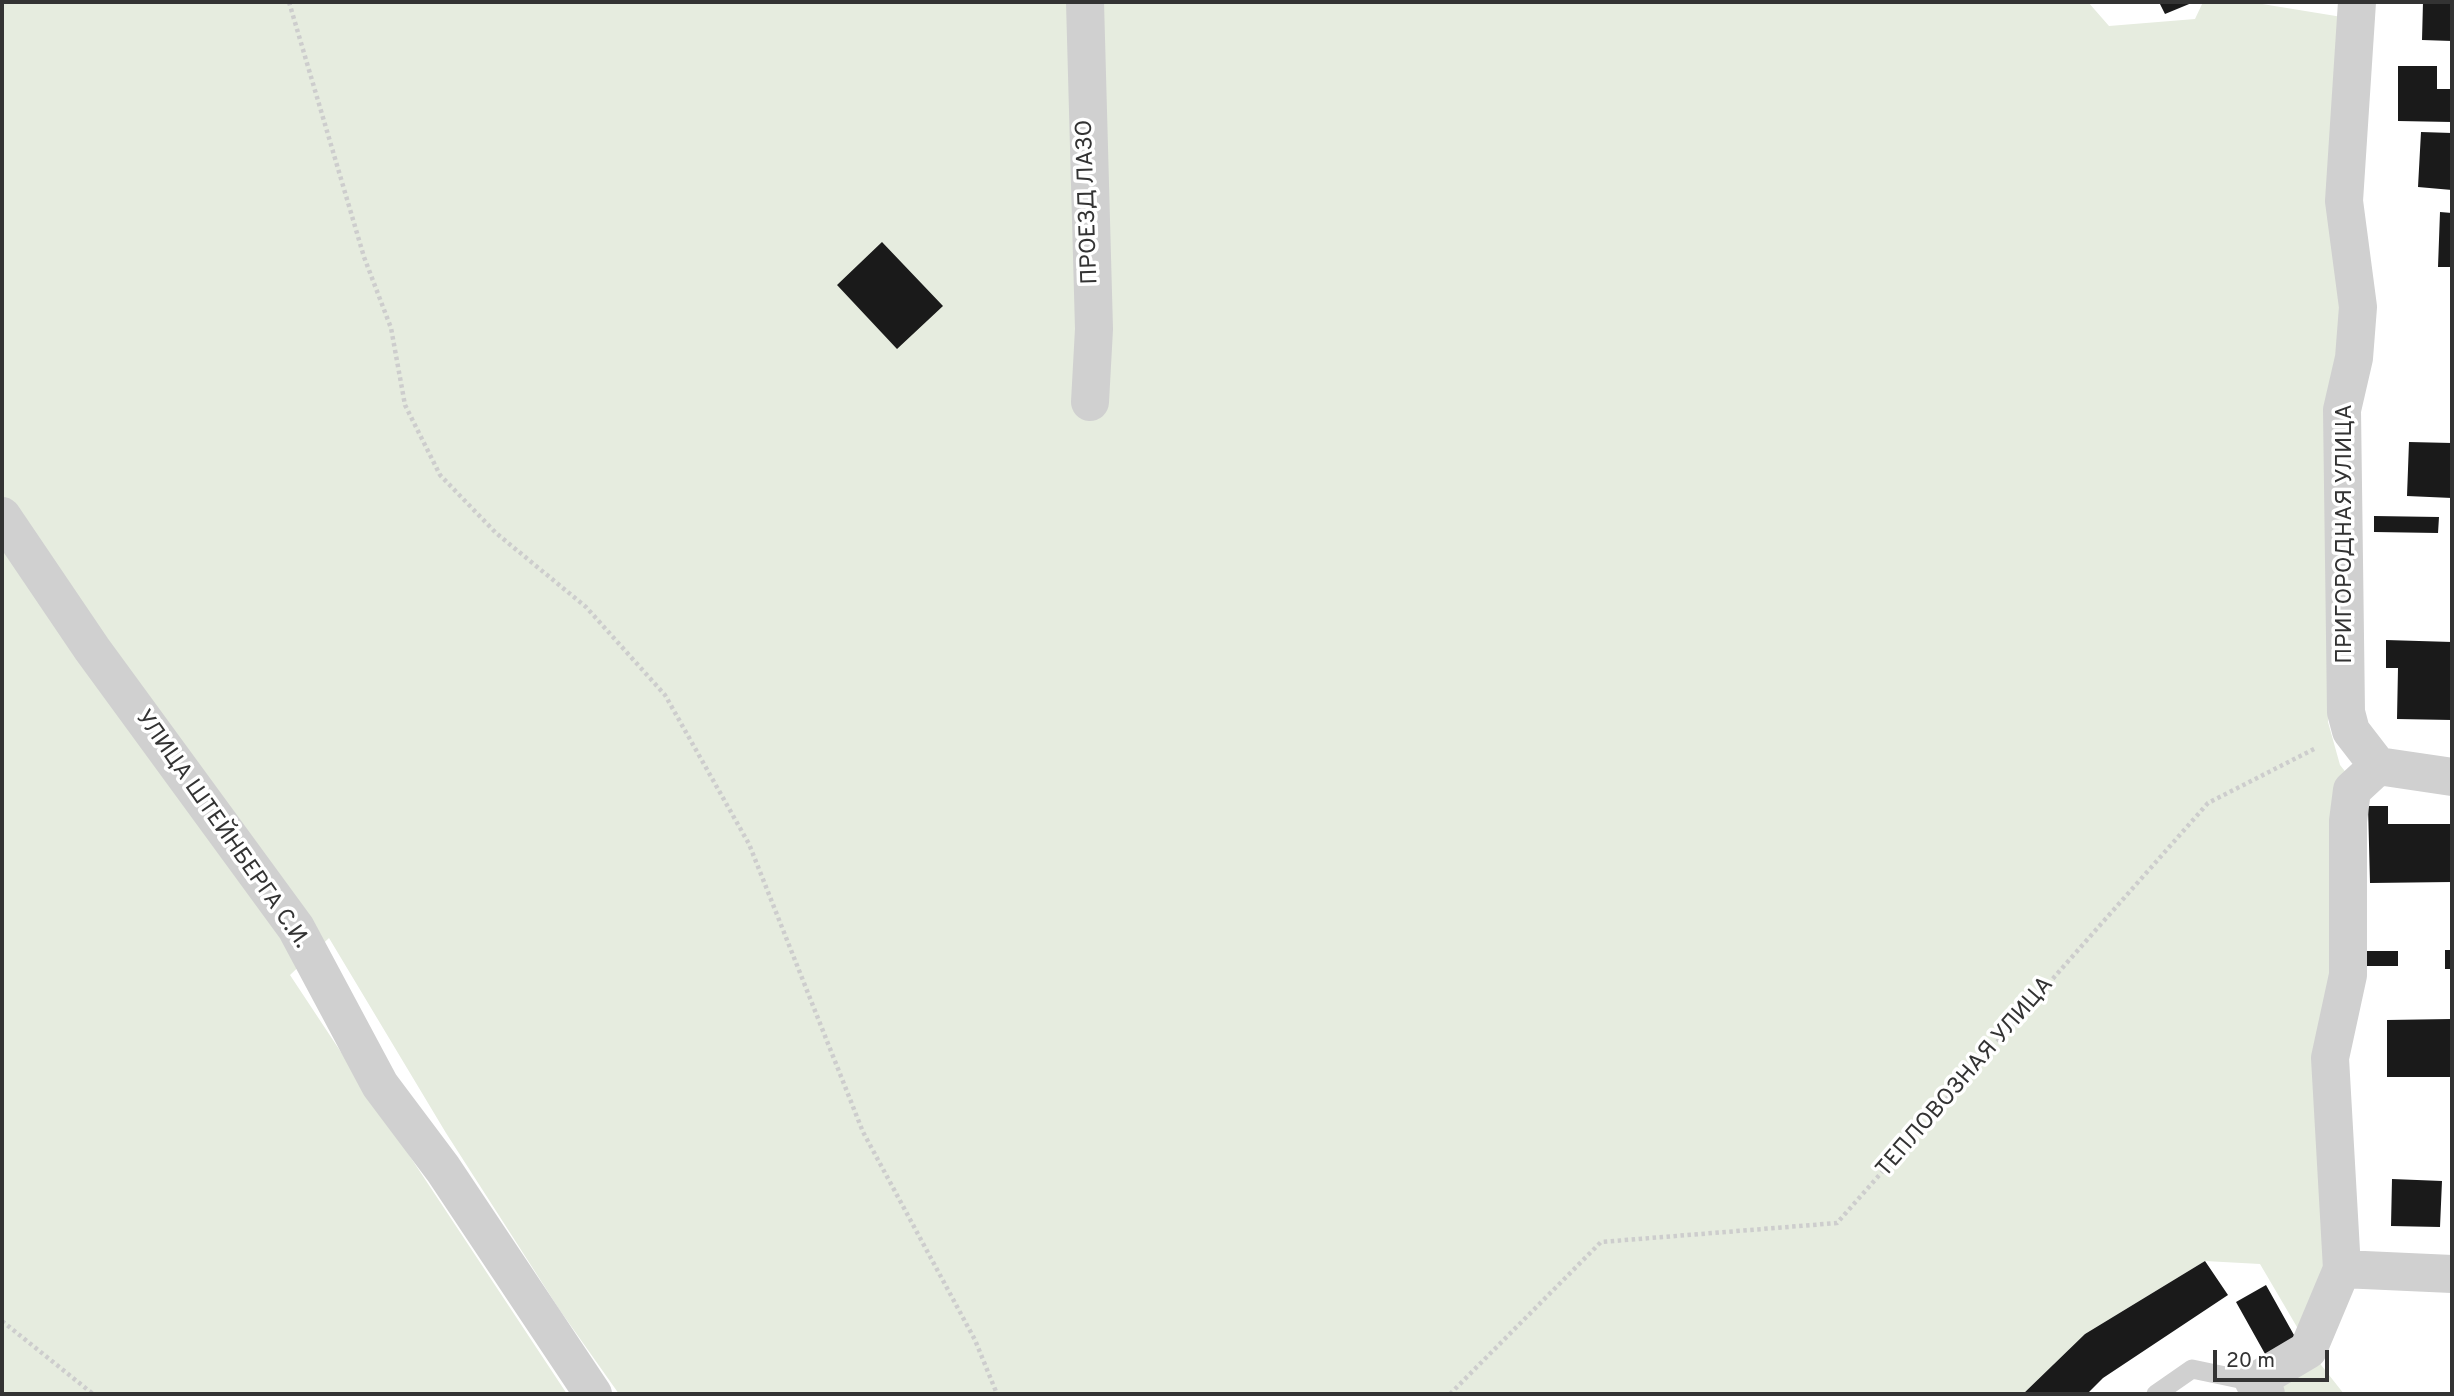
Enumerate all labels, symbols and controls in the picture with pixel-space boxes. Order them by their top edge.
street label: ПРОЕЗД ЛАЗО [1072,119,1106,285]
street label: ПРИГОРОДНАЯ УЛИЦА [2332,404,2360,664]
street label: УЛИЦА ШТЕЙНБЕРГА С.И. [128,706,314,954]
street label: ТЕПЛОВОЗНАЯ УЛИЦА [1872,972,2060,1184]
scale bar [2216,1336,2332,1380]
text: 20 m [2226,1348,2275,1375]

